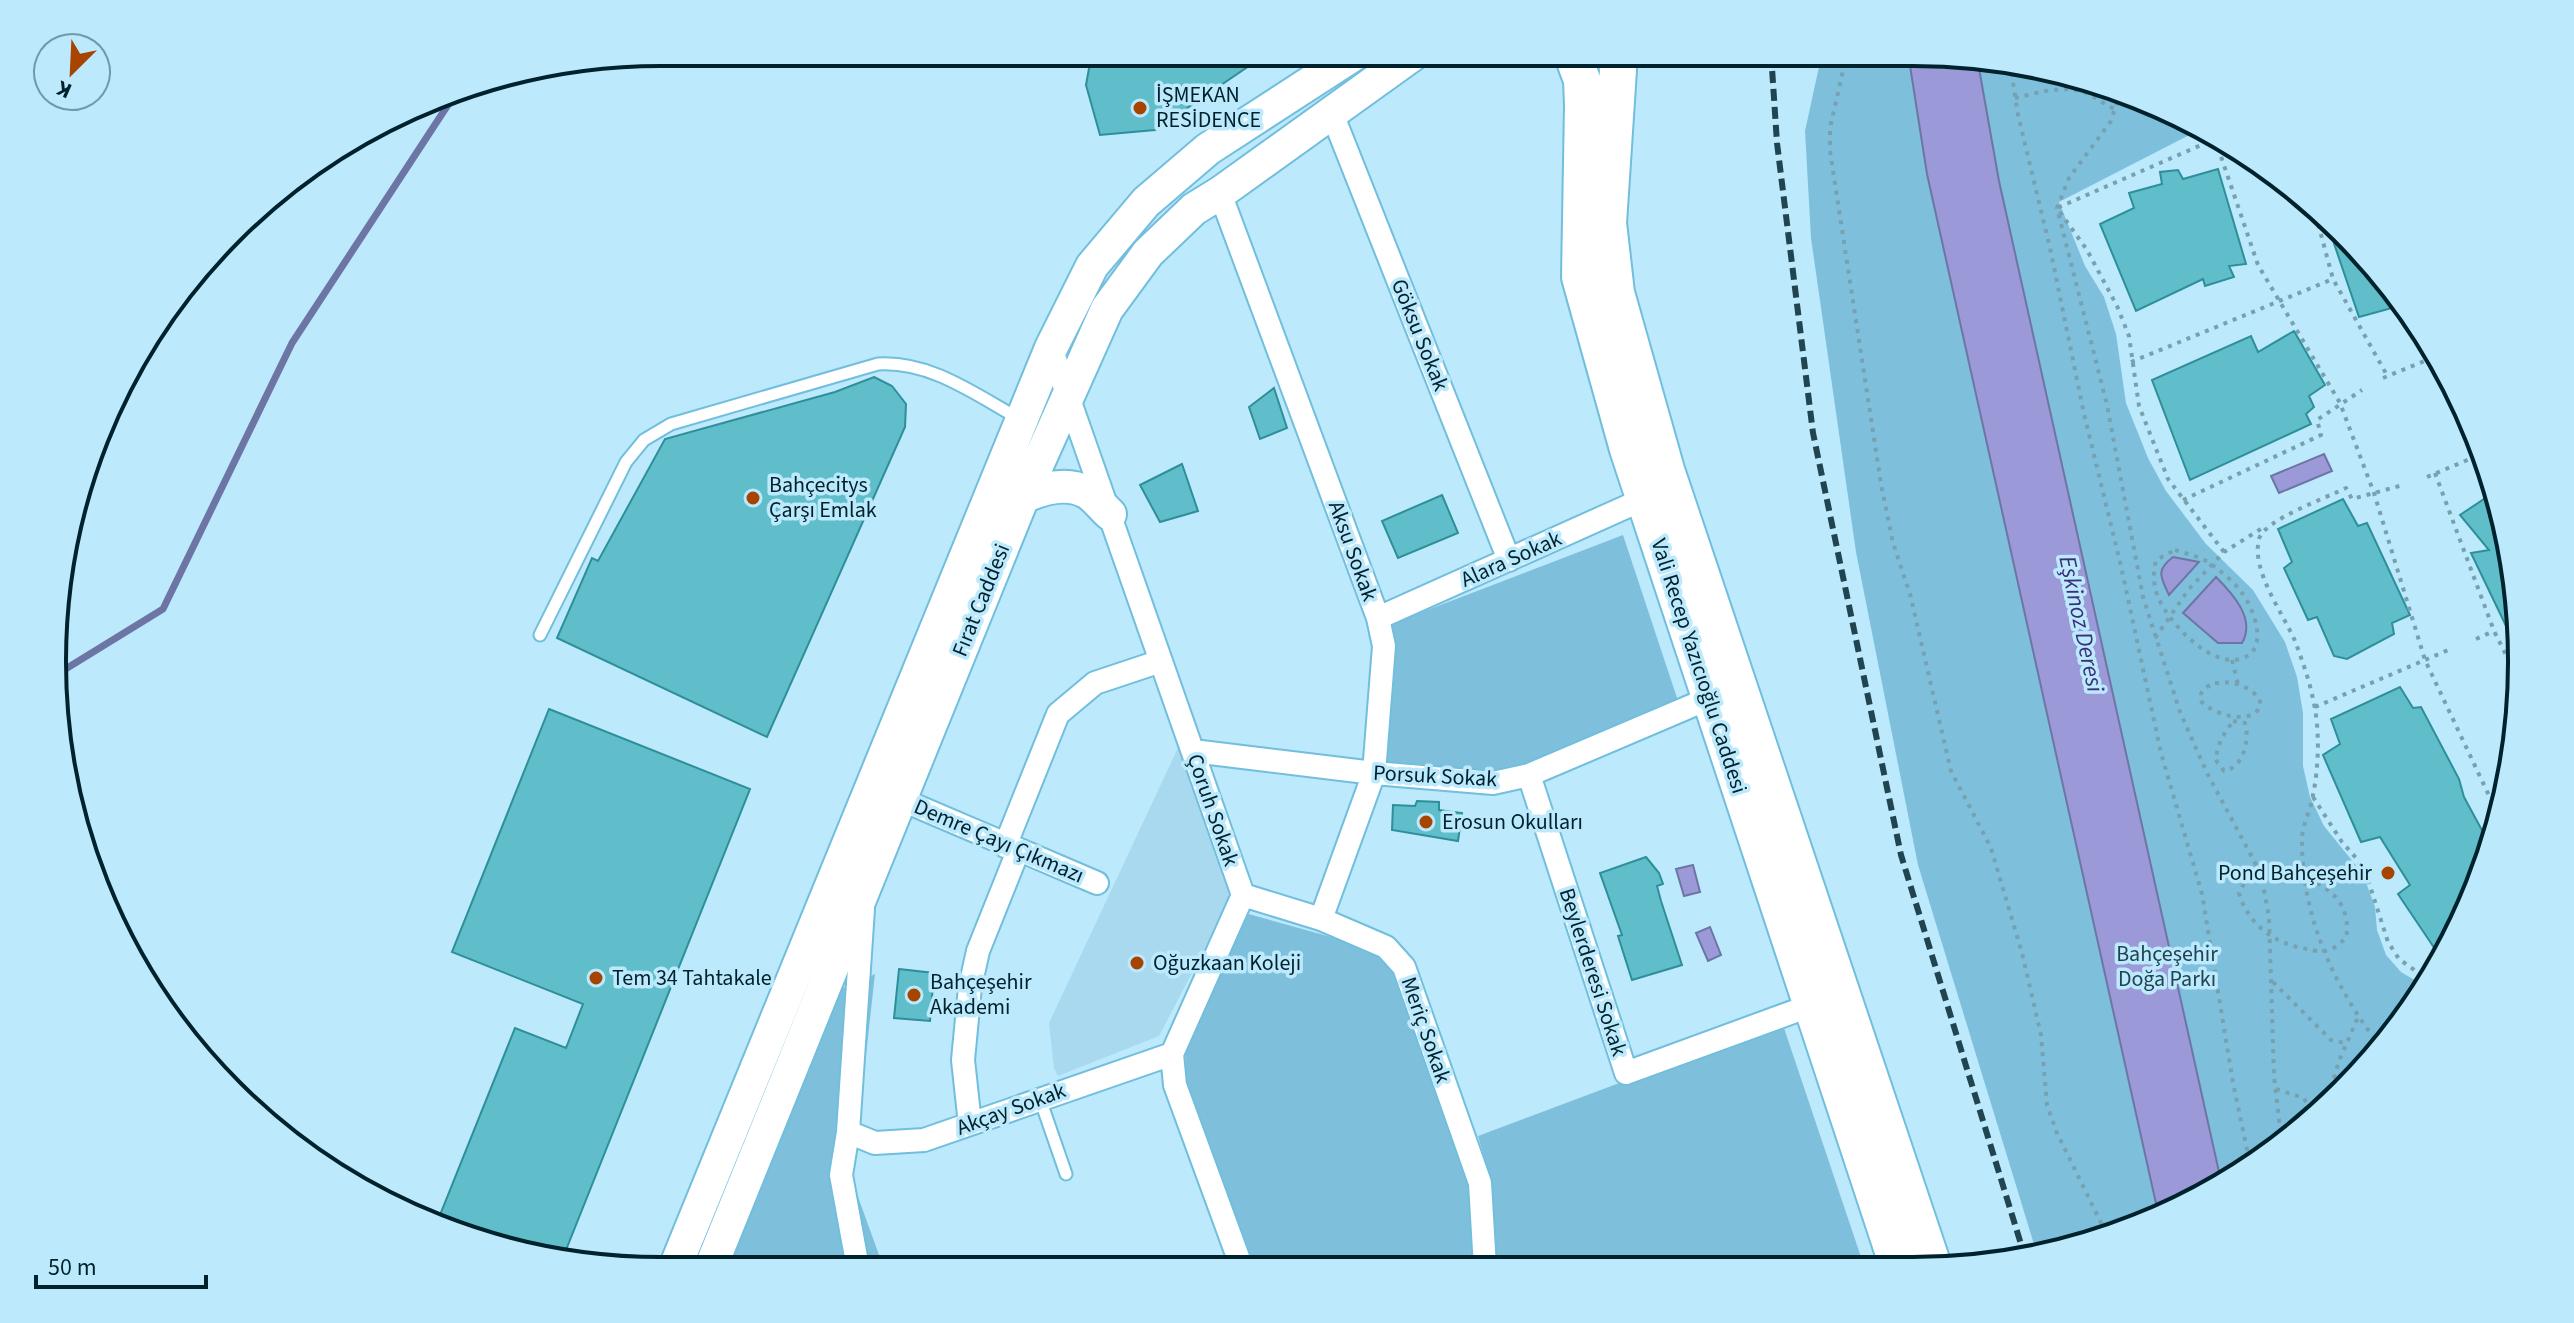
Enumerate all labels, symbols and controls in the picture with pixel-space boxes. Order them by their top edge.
north arrow [32,32,112,112]
text: K [51,72,77,107]
place label: İŞMEKAN RESİDENCE [1156,79,1261,136]
marker: İŞMEKAN RESİDENCE [1131,99,1149,117]
street label: Göksu Sokak [1383,274,1457,396]
place label: Bahçecitys Çarşı Emlak [769,469,877,526]
marker: Bahçecitys Çarşı Emlak [744,489,762,507]
street label: Aksu Sokak [1320,496,1386,606]
street label: Alara Sokak [1455,522,1567,595]
street label: Vali Recep Yazıcıoğlu Caddesi [1643,534,1755,798]
street label: Fırat Caddesi [944,539,1018,661]
water label: Eşkinoz Deresi [2049,553,2113,696]
street label: Çoruh Sokak [1179,750,1247,871]
street label: Porsuk Sokak [1372,757,1498,795]
street label: Demre Çayı Çıkmazı [909,791,1089,891]
place label: Erosun Okulları [1442,806,1583,838]
marker: Erosun Okulları [1417,813,1435,831]
place label: Pond Bahçeşehir [2218,857,2372,889]
marker: Pond Bahçeşehir [2379,864,2397,882]
street label: Beylerderesi Sokak [1551,884,1635,1060]
park label: Bahçeşehir Doğa Parkı [2116,938,2218,995]
place label: Oğuzkaan Koleji [1153,947,1301,979]
marker: Oğuzkaan Koleji [1128,954,1146,972]
place label: Tem 34 Tahtakale [612,962,772,994]
place label: Bahçeşehir Akademi [930,966,1032,1023]
marker: Tem 34 Tahtakale [587,969,605,987]
street label: Meriç Sokak [1393,972,1459,1088]
marker: Bahçeşehir Akademi [905,986,923,1004]
street label: Akçay Sokak [952,1074,1070,1144]
scale bar [36,1239,206,1289]
text: 50 m [48,1250,97,1285]

